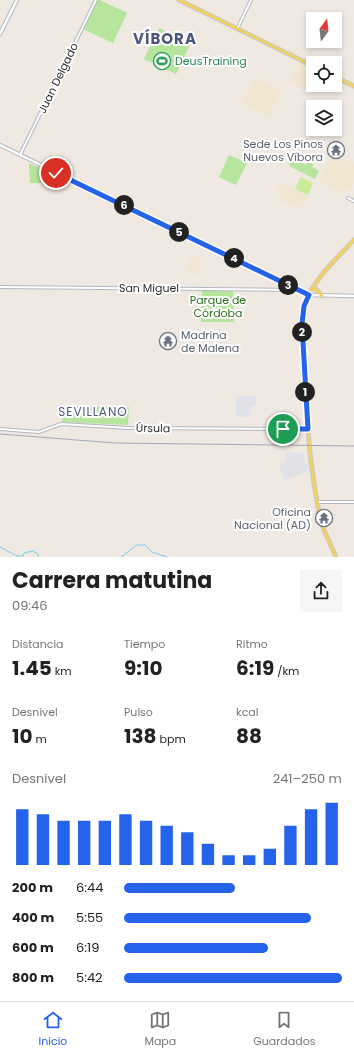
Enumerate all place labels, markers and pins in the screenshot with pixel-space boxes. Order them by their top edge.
sports icon: DeusTraining [152,51,172,71]
place label: DeusTraining [175,53,247,69]
place label: Sede Los Pinos Nuevos Víbora [243,136,323,165]
temple icon: Sede Los Pinos Nuevos Víbora [326,140,346,160]
pin [39,156,73,190]
pin: 6 [114,195,134,215]
pin: 5 [169,222,189,242]
pin: 4 [224,248,244,268]
pin: 3 [278,275,298,295]
pin: 2 [292,322,312,342]
place label: Madrina de Malena [181,327,239,356]
temple icon: Madrina de Malena [158,331,178,351]
pin: 1 [295,382,315,402]
pin [266,412,300,446]
place label: Oficina Nacional (AD) [234,504,311,533]
temple icon: Oficina Nacional (AD) [314,508,334,528]

